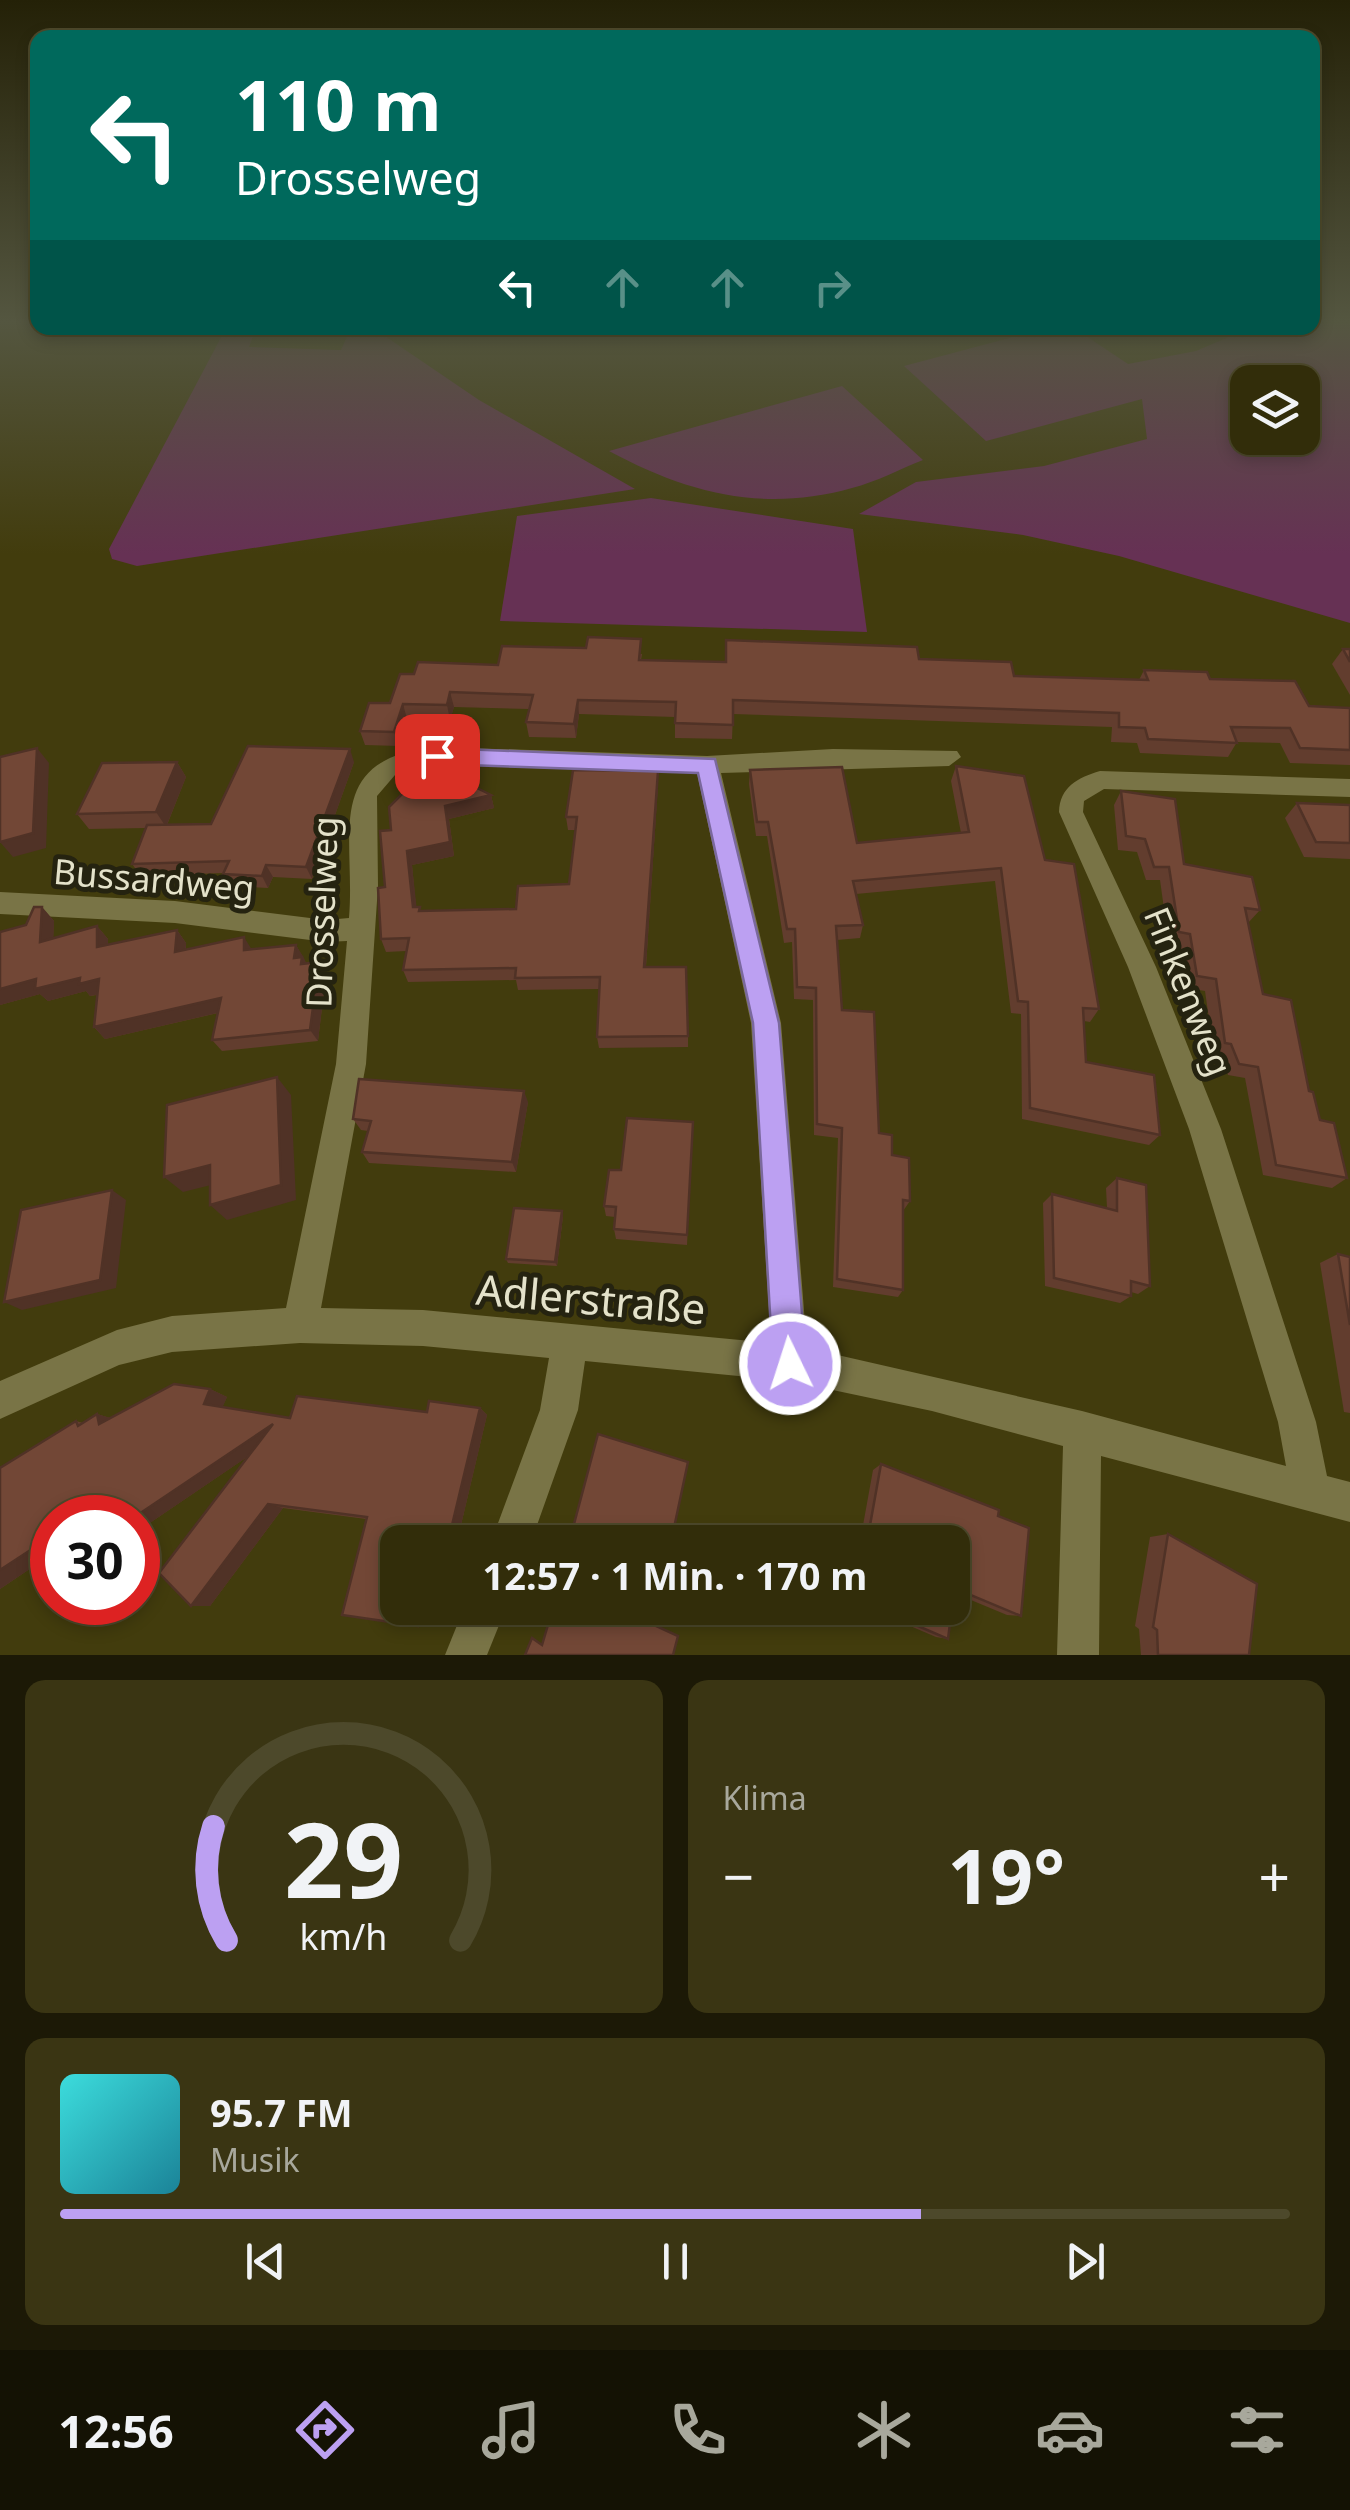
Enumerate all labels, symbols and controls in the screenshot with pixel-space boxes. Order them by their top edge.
text: 110 m [235,56,442,152]
icon: left [70,70,200,200]
text: Drosselweg [235,147,481,208]
icon: left [490,260,545,315]
icon: ahead [595,260,650,315]
icon: ahead [700,260,755,315]
icon: right [805,260,860,315]
map controls [1230,365,1320,455]
button: layers [1230,365,1320,455]
pin [395,714,480,799]
icon: arrive [410,729,465,784]
street label: Drosselweg [294,815,348,1009]
street label: Bussardweg [52,847,256,911]
street label: Finkenweg [1134,900,1244,1082]
street label: Adlerstraße [474,1260,708,1336]
position arrow [738,1312,842,1416]
speed limit sign: 30 [30,1495,160,1625]
text: 12:57 · 1 Min. · 170 m [483,1549,867,1601]
text: Klima [723,1776,807,1819]
text: 29 [284,1787,403,1928]
text: 19° [947,1824,1065,1926]
text: − [723,1838,754,1913]
text: + [1259,1838,1290,1913]
text: km/h [300,1912,388,1960]
text: 95.7 FM [210,2086,352,2138]
text: Musik [210,2138,299,2181]
icon: previous [238,2234,293,2289]
icon: pause [648,2234,703,2289]
icon: next [1058,2234,1113,2289]
icon: directions [290,2395,360,2465]
icon: music [476,2395,546,2465]
icon: phone [663,2395,733,2465]
icon: climate [849,2395,919,2465]
icon: car [1035,2395,1105,2465]
icon: filters [1222,2395,1292,2465]
text: 12:56 [58,2400,174,2461]

